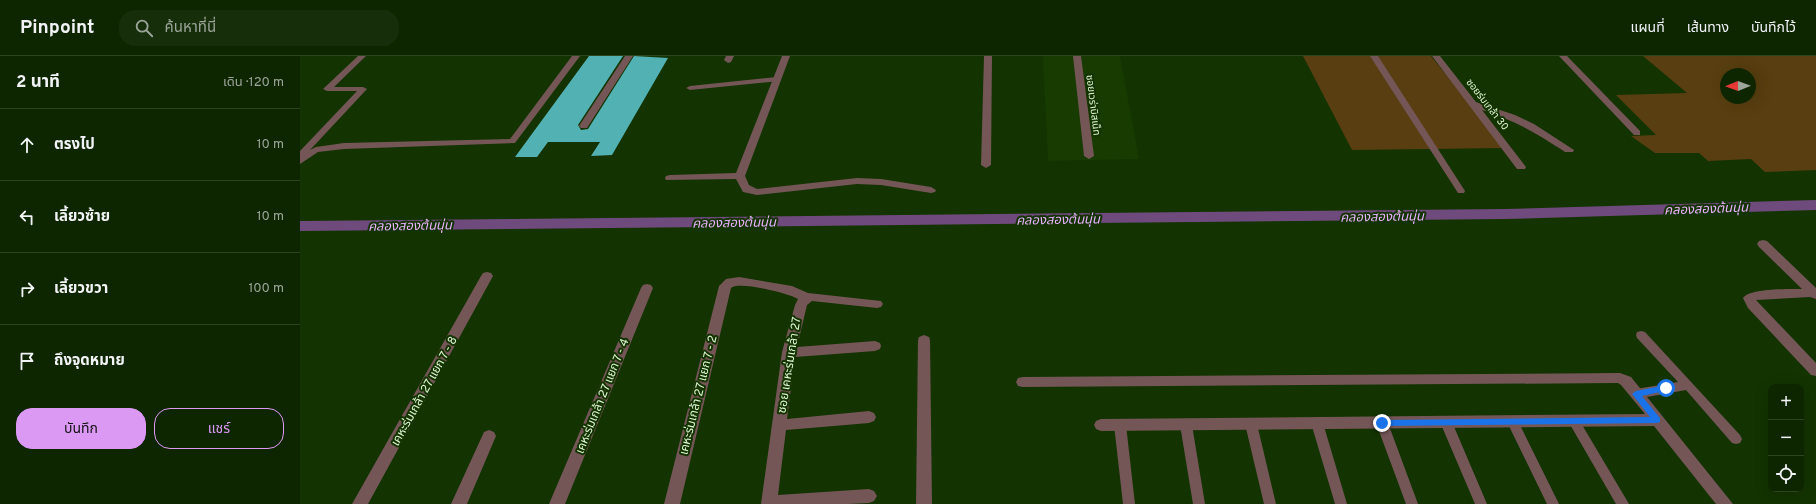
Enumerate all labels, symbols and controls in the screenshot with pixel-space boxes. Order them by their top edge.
search box [119,10,399,46]
text: Pinpoint [20,16,95,40]
icon: search [133,17,155,39]
text: ค้นหาที่นี่ [165,19,216,38]
text: แผนที่ [1631,20,1665,37]
text: เส้นทาง [1687,20,1729,37]
text: บันทึกไว้ [1751,20,1796,37]
north arrow [1720,68,1756,104]
text: 2 นาที [16,72,60,94]
street label: ซอยเวร่าบิสเน็ท [1082,74,1104,136]
text: เดิน · 120 m [223,75,284,91]
street label: ซอยร่มเกล้า 30 [1463,76,1512,133]
icon: ahead [16,134,38,156]
text: ตรงไป [54,136,95,155]
text: 10 m [257,137,284,153]
water label: คลองสองต้นนุ่น [1664,201,1749,219]
icon: left [16,206,38,228]
text: เลี้ยวซ้าย [54,208,110,227]
text: 10 m [257,209,284,225]
water label: คลองสองต้นนุ่น [1340,209,1425,227]
water label: คลองสองต้นนุ่น [1016,212,1101,230]
water label: คลองสองต้นนุ่น [692,215,777,233]
water label: คลองสองต้นนุ่น [368,218,453,236]
icon: right [16,278,38,300]
text: เลี้ยวขวา [54,280,108,299]
text: 100 m [248,281,284,297]
street label: ซอย เคหะร่มเกล้า 27 [774,316,806,415]
street label: เคหะร่มเกล้า 27 แยก 7 - 8 [388,334,462,449]
street label: เคหะร่มเกล้า 27 แยก 7 - 2 [676,334,722,457]
street label: เคหะร่มเกล้า 27 แยก 7 - 4 [572,336,633,456]
icon: arrive [16,350,38,372]
text: ถึงจุดหมาย [54,352,125,371]
route start [1657,379,1675,397]
map controls [1768,384,1804,492]
button: + [1768,384,1804,420]
button: บันทึก [16,408,146,449]
button: แชร์ [154,408,284,449]
route end [1373,414,1391,432]
button: − [1768,420,1804,456]
button: locate [1768,456,1804,492]

